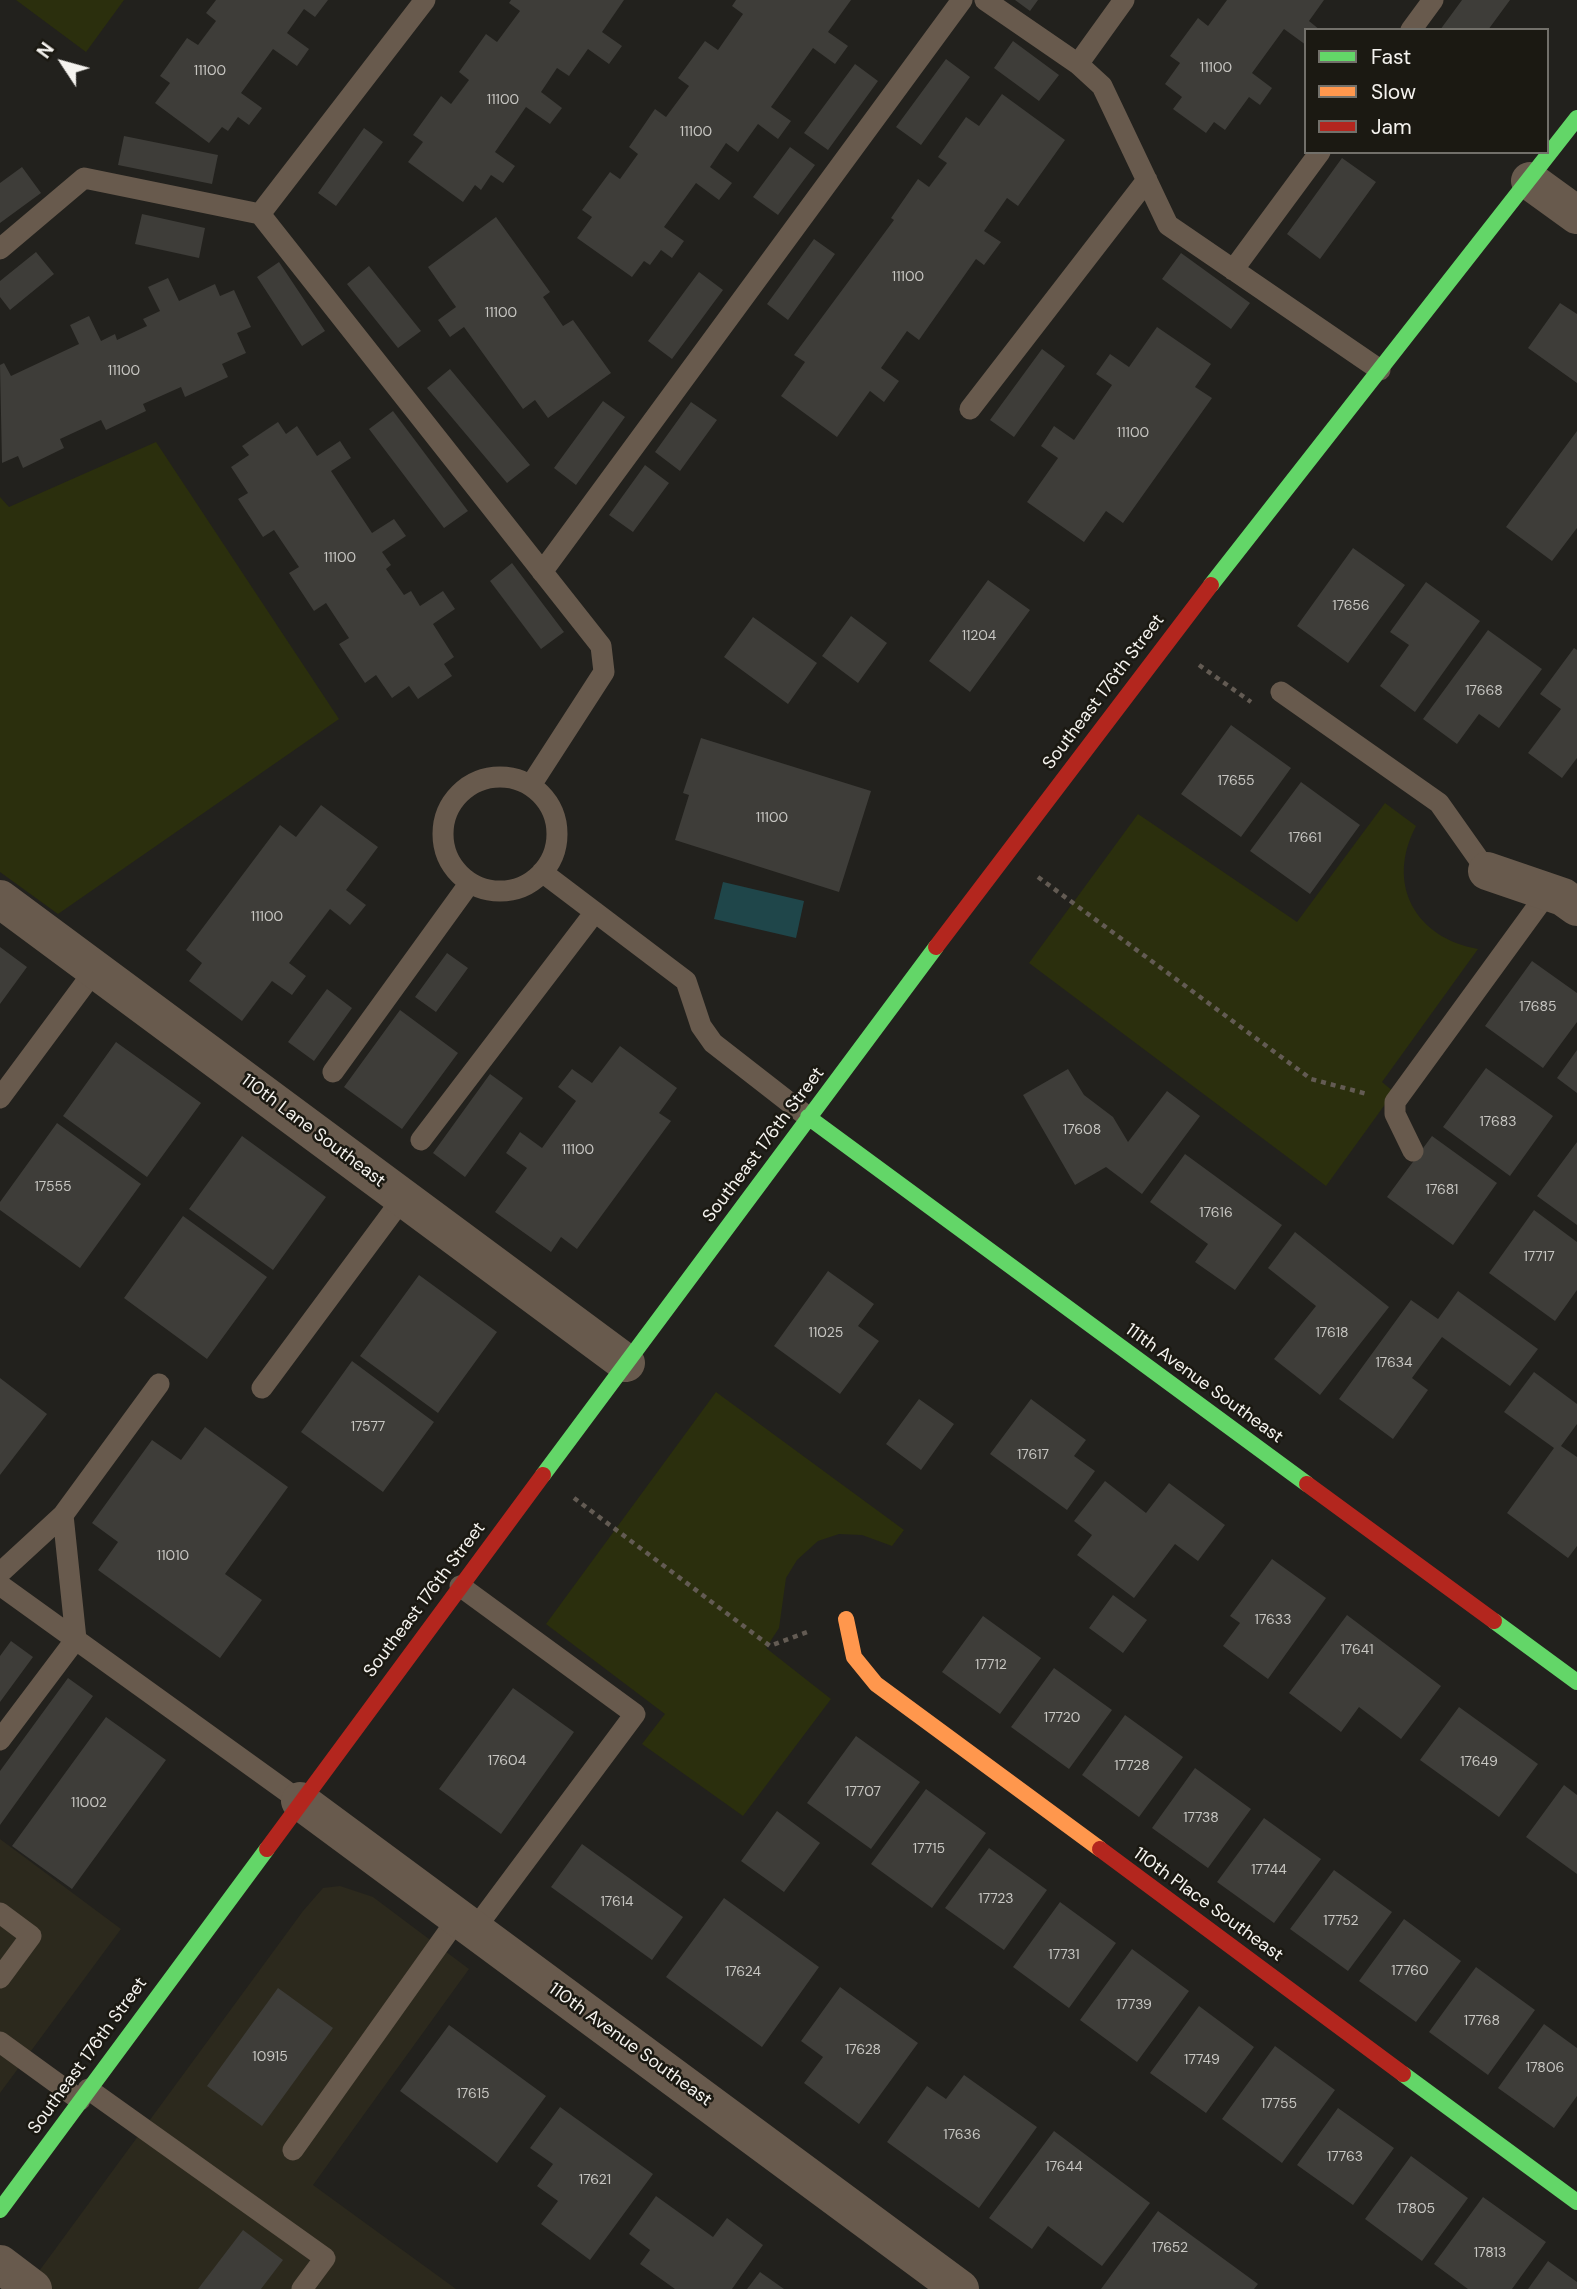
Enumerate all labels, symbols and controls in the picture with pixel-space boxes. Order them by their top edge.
north arrow [28,28,98,98]
legend [1304,28,1549,154]
text: N [31,37,60,63]
text: Fast [1371,43,1411,71]
house number: 11100 [1200,60,1232,76]
house number: 11100 [194,63,226,79]
text: Slow [1371,78,1416,106]
house number: 11100 [487,92,519,108]
text: Jam [1371,113,1412,141]
house number: 11100 [680,124,712,140]
house number: 11100 [892,269,924,285]
house number: 11100 [485,305,517,321]
house number: 11100 [108,363,140,379]
house number: 11100 [1117,425,1149,441]
house number: 11100 [324,550,356,566]
house number: 17656 [1332,598,1370,614]
street label: Southeast 176th Street [1039,610,1169,774]
house number: 11204 [962,628,996,644]
house number: 17668 [1465,683,1503,699]
house number: 17655 [1217,773,1255,789]
house number: 11100 [756,810,788,826]
house number: 17661 [1288,830,1322,846]
house number: 11100 [251,909,283,925]
house number: 17685 [1519,999,1557,1015]
street label: Southeast 176th Street [699,1063,829,1227]
street label: 110th Lane Southeast [237,1070,389,1192]
house number: 17683 [1479,1114,1517,1130]
house number: 17608 [1063,1122,1101,1138]
house number: 11100 [562,1142,594,1158]
house number: 17555 [34,1179,72,1195]
house number: 17681 [1426,1182,1458,1198]
house number: 17616 [1199,1205,1233,1221]
house number: 17717 [1523,1249,1555,1265]
street label: 111th Avenue Southeast [1121,1320,1287,1448]
house number: 11025 [809,1325,843,1341]
house number: 17618 [1315,1325,1349,1341]
house number: 17634 [1375,1355,1413,1371]
house number: 17577 [351,1419,385,1435]
house number: 17617 [1017,1447,1049,1463]
street label: Southeast 176th Street [360,1518,490,1682]
house number: 11010 [157,1548,189,1564]
house number: 17633 [1255,1612,1291,1628]
house number: 17641 [1340,1642,1374,1658]
house number: 17712 [975,1657,1007,1673]
house number: 17720 [1044,1710,1080,1726]
house number: 17604 [488,1753,526,1769]
house number: 17649 [1460,1754,1498,1770]
house number: 17728 [1114,1758,1150,1774]
house number: 17707 [845,1784,881,1800]
house number: 11002 [71,1795,107,1811]
house number: 17738 [1183,1810,1219,1826]
house number: 17715 [913,1841,945,1857]
street label: 110th Place Southeast [1129,1843,1287,1967]
house number: 17744 [1251,1862,1287,1878]
house number: 17723 [978,1891,1014,1907]
house number: 17614 [600,1894,634,1910]
house number: 17752 [1323,1913,1359,1929]
house number: 17731 [1048,1947,1080,1963]
house number: 17760 [1391,1963,1429,1979]
house number: 17624 [725,1964,761,1980]
street label: Southeast 176th Street [24,1973,152,2139]
street label: 110th Avenue Southeast [544,1979,716,2111]
house number: 17739 [1116,1997,1152,2013]
house number: 17768 [1464,2013,1500,2029]
house number: 17628 [845,2042,881,2058]
house number: 10915 [252,2049,288,2065]
house number: 17749 [1184,2052,1220,2068]
house number: 17806 [1526,2060,1564,2076]
house number: 17615 [456,2086,490,2102]
house number: 17755 [1261,2096,1297,2112]
house number: 17636 [943,2127,981,2143]
house number: 17763 [1327,2149,1363,2165]
house number: 17644 [1045,2159,1083,2175]
house number: 17621 [579,2172,611,2188]
house number: 17805 [1397,2201,1435,2217]
house number: 17652 [1152,2240,1188,2256]
house number: 17813 [1474,2245,1506,2261]

